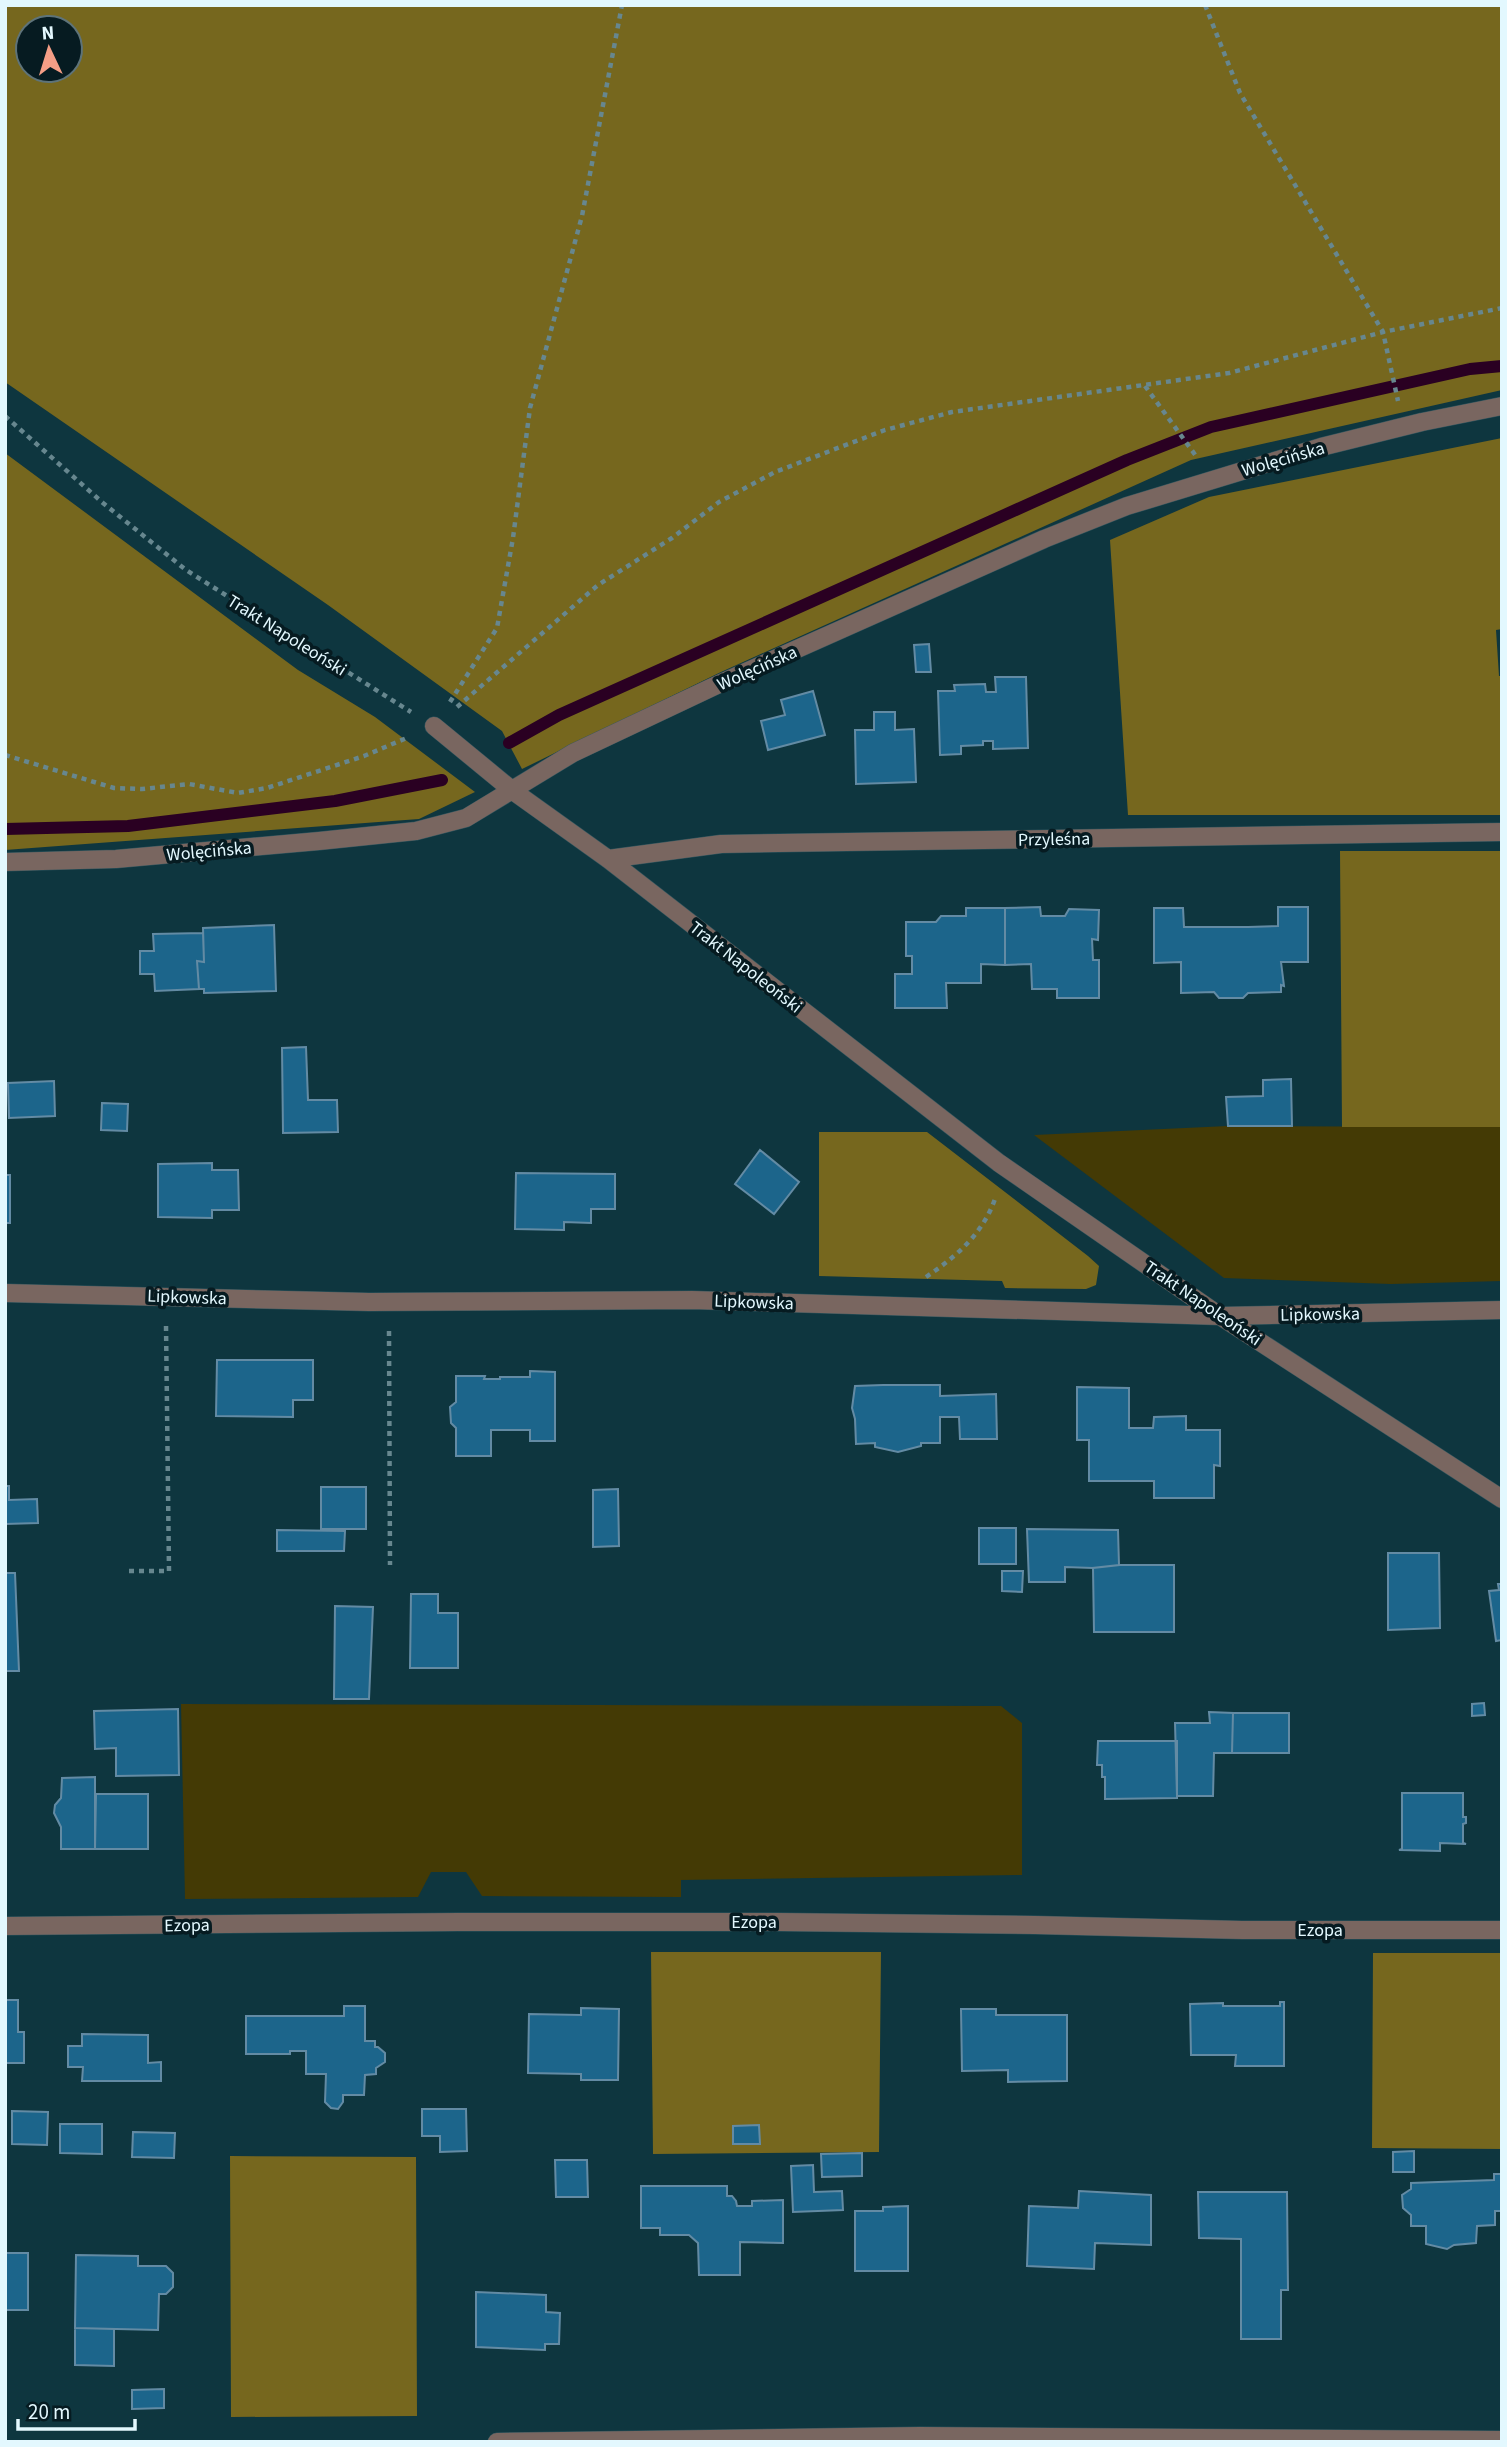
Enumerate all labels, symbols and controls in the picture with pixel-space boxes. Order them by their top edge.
north arrow [14,14,84,84]
text: N [41,20,55,47]
street label: Wolęcińska [1239,436,1328,483]
street label: Trakt Napoleoński [222,589,351,682]
street label: Wolęcińska [713,640,801,697]
street label: Przyleśna [1018,826,1090,853]
street label: Wolęcińska [165,835,253,868]
street label: Trakt Napoleoński [684,916,807,1019]
street label: Trakt Napoleoński [1139,1255,1266,1352]
street label: Lipkowska [147,1284,227,1311]
street label: Lipkowska [714,1289,794,1316]
street label: Lipkowska [1280,1301,1360,1328]
street label: Ezopa [731,1910,777,1935]
street label: Ezopa [164,1913,210,1938]
street label: Ezopa [1297,1918,1343,1943]
scale bar [18,2388,135,2432]
text: 20 m [28,2397,70,2427]

